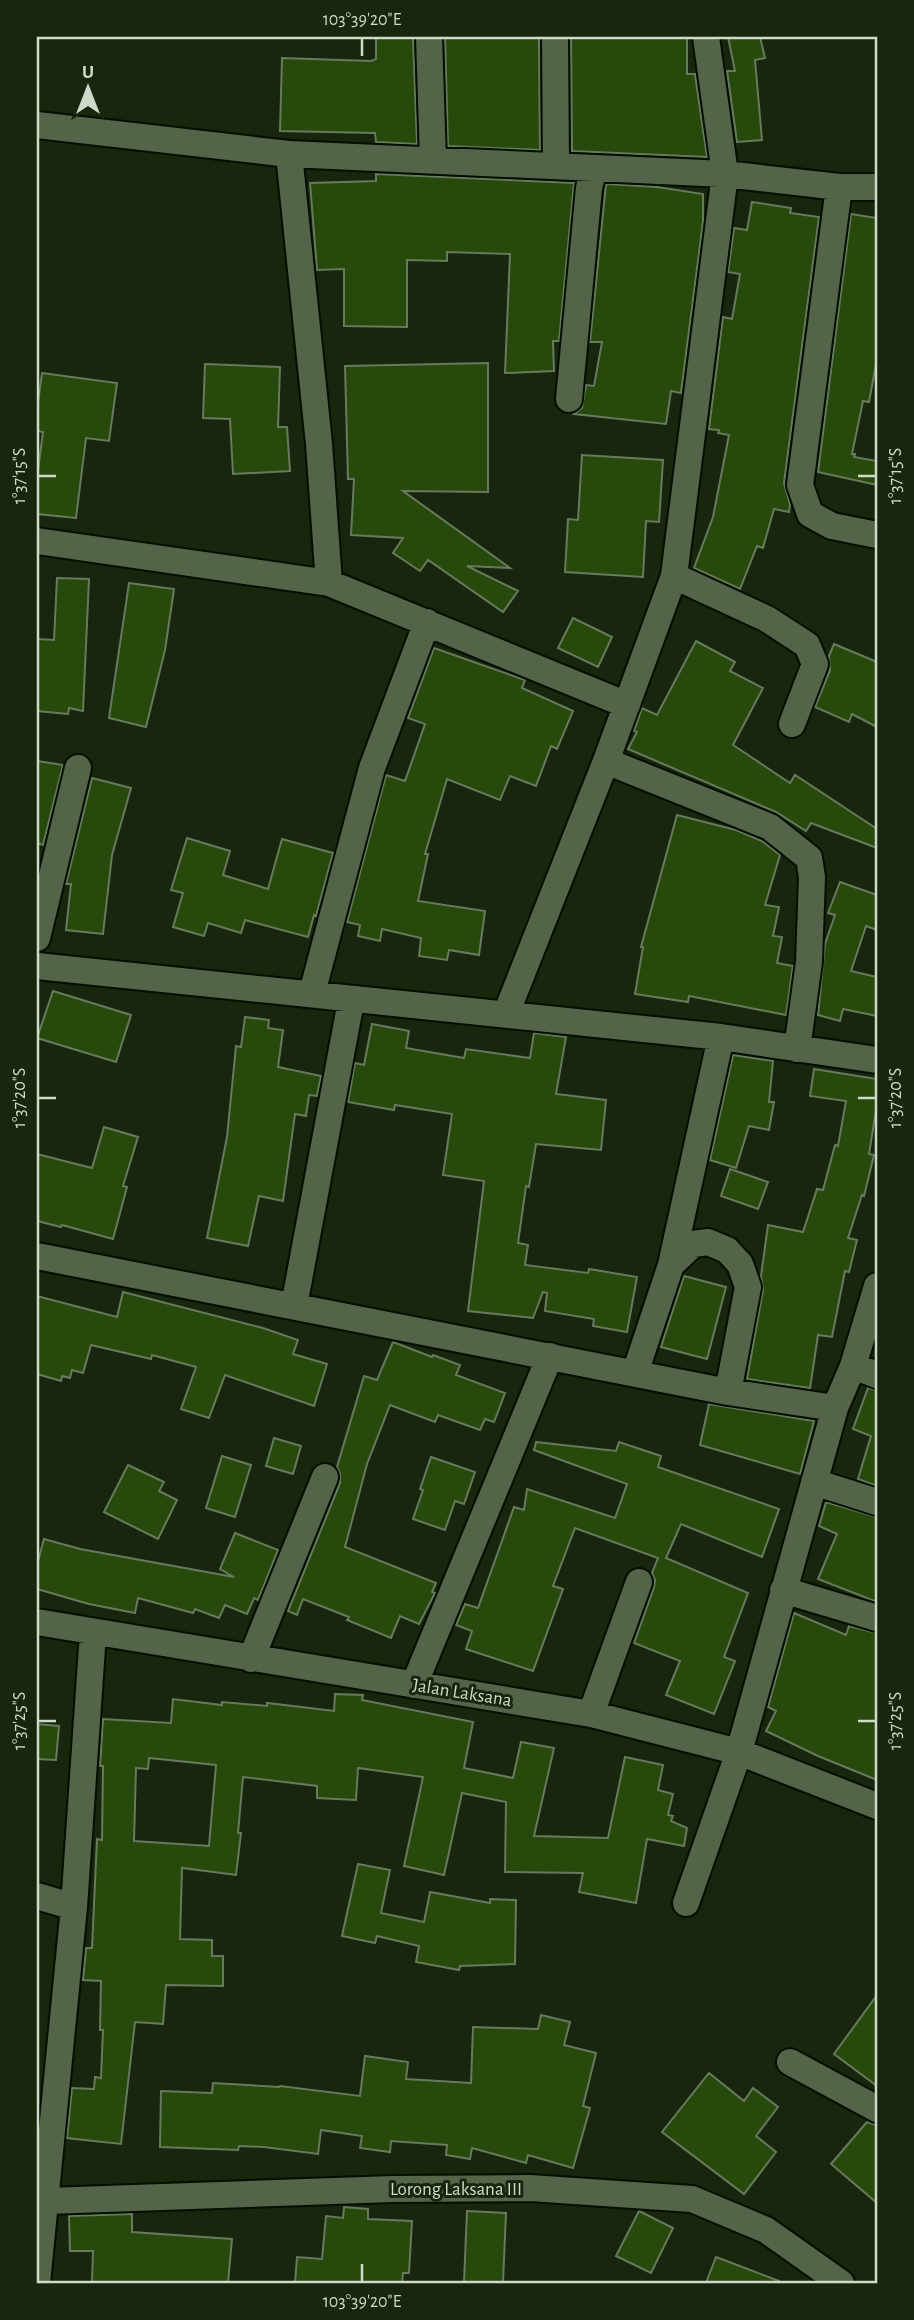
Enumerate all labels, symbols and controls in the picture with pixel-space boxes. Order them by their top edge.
text: 103°39'20"E [323,11,402,29]
north arrow [52,52,122,122]
text: U [82,63,94,82]
text: 1°37'15"S [11,448,29,504]
text: 1°37'15"S [887,448,905,504]
text: 1°37'20"S [11,1068,29,1128]
text: 1°37'20"S [887,1068,905,1128]
street label: Jalan Laksana [411,1676,513,1710]
text: 1°37'25"S [11,1692,29,1750]
text: 1°37'25"S [887,1692,905,1750]
street label: Lorong Laksana III [390,2180,522,2199]
text: 103°39'20"E [323,2293,402,2311]

